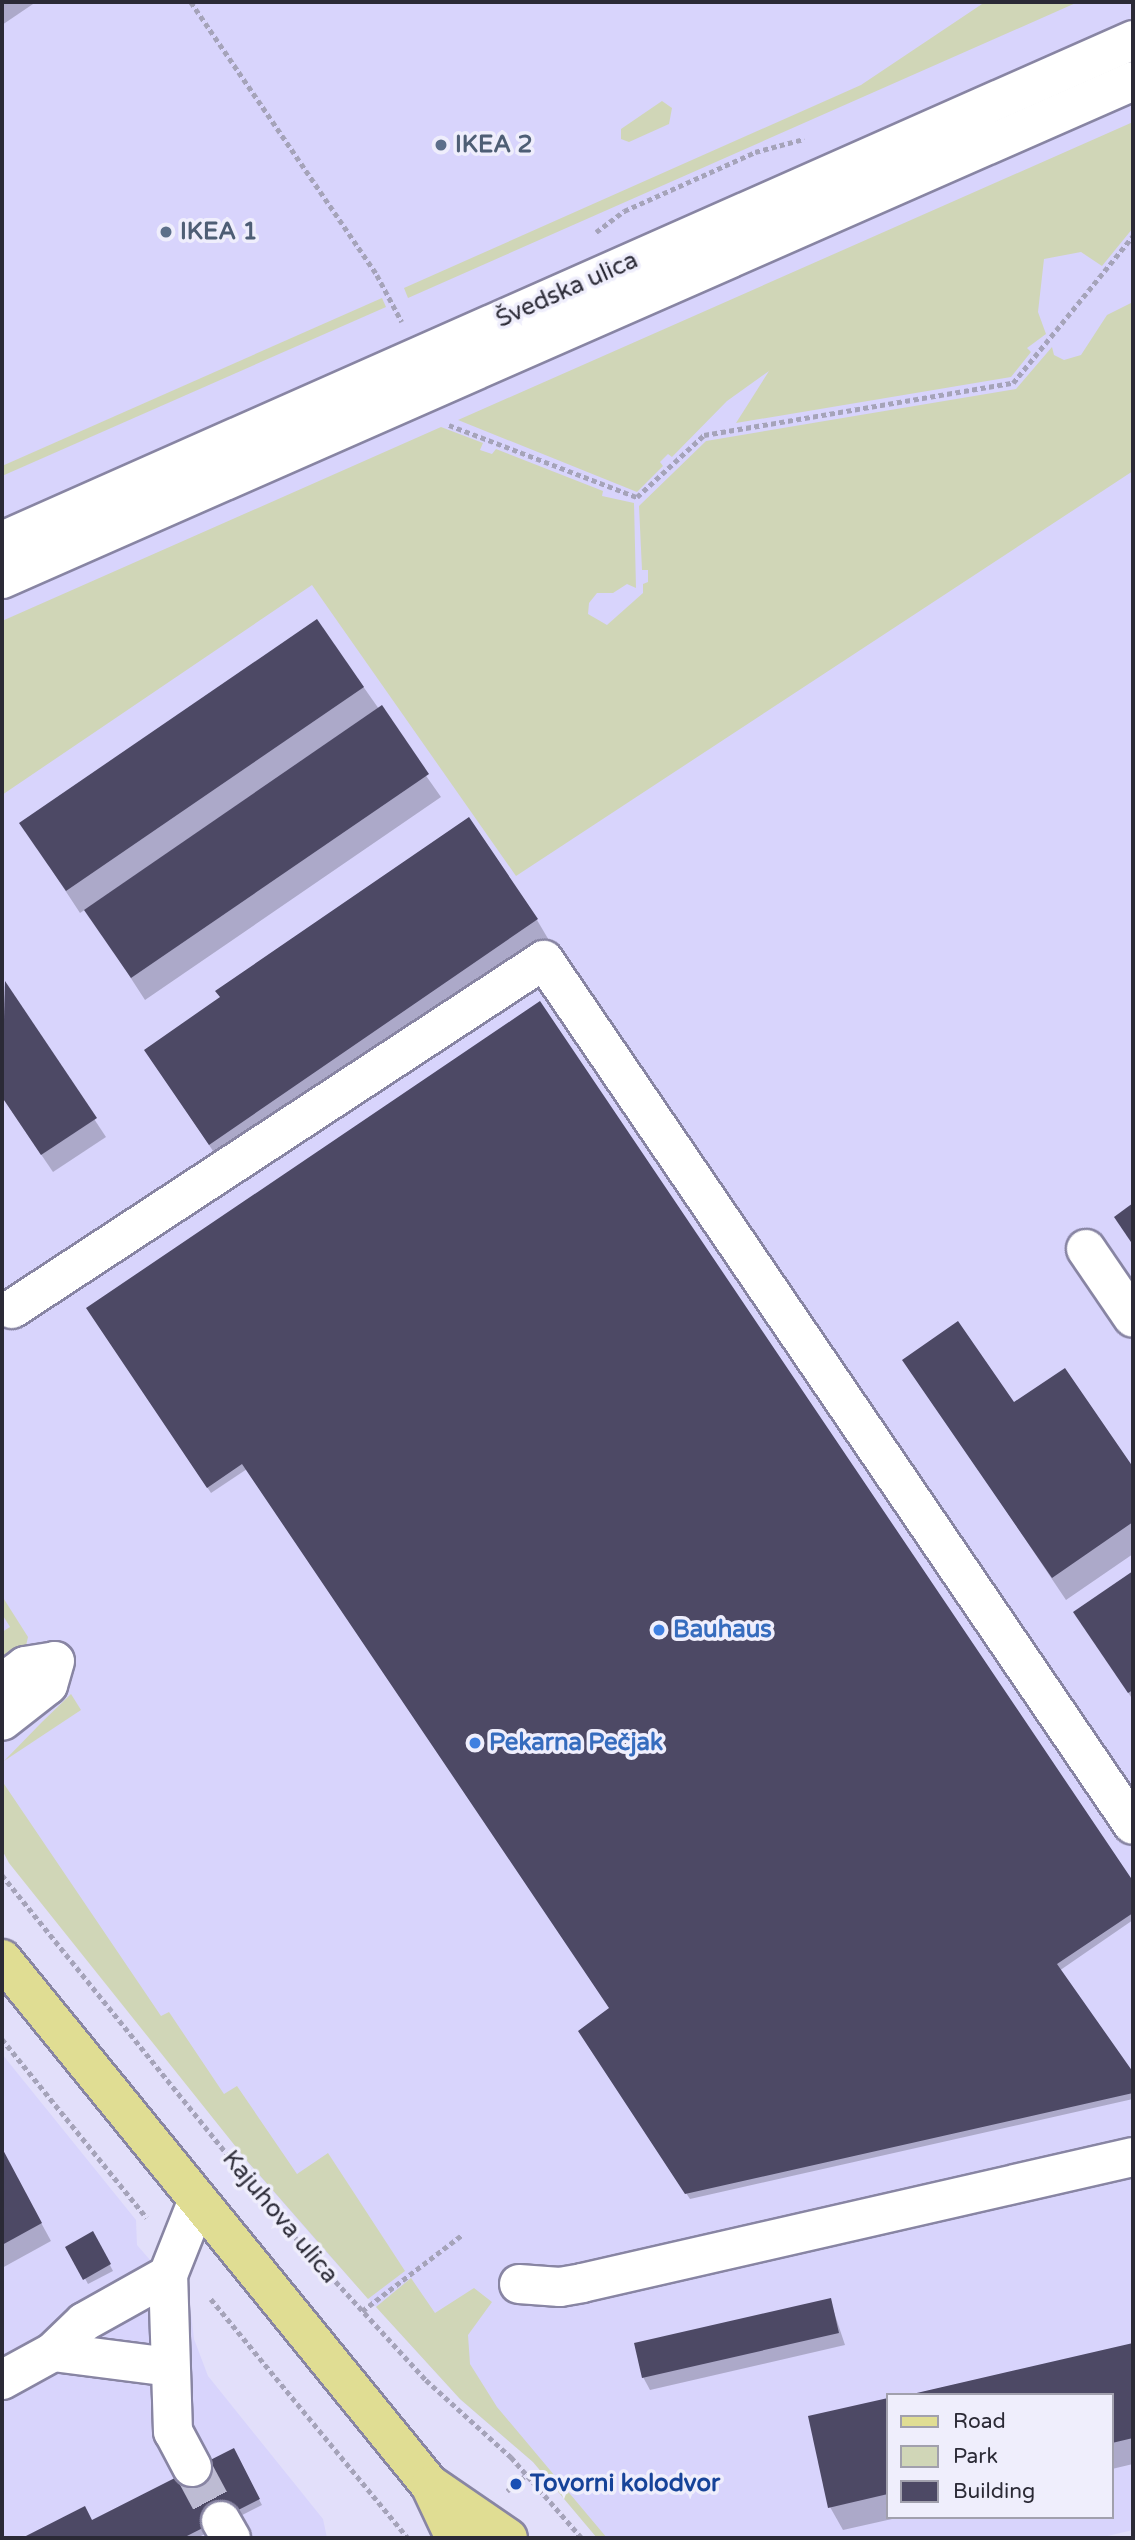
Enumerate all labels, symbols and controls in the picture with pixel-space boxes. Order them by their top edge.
place label: IKEA 2 [455,131,532,159]
marker: IKEA 2 [433,137,449,153]
place label: IKEA 1 [180,218,257,246]
marker: IKEA 1 [158,224,174,240]
street label: Švedska ulica [492,246,642,334]
place label: Bauhaus [673,1616,772,1644]
marker: Bauhaus [651,1622,667,1638]
place label: Pekarna Pečjak [489,1729,663,1757]
marker: Pekarna Pečjak [467,1735,483,1751]
street label: Kajuhova ulica [216,2145,344,2289]
legend [886,2393,1114,2519]
text: Road [953,2409,1006,2434]
text: Park [953,2444,998,2469]
place label: Tovorni kolodvor [530,2470,720,2498]
marker: Tovorni kolodvor [508,2476,524,2492]
text: Building [953,2479,1035,2504]

